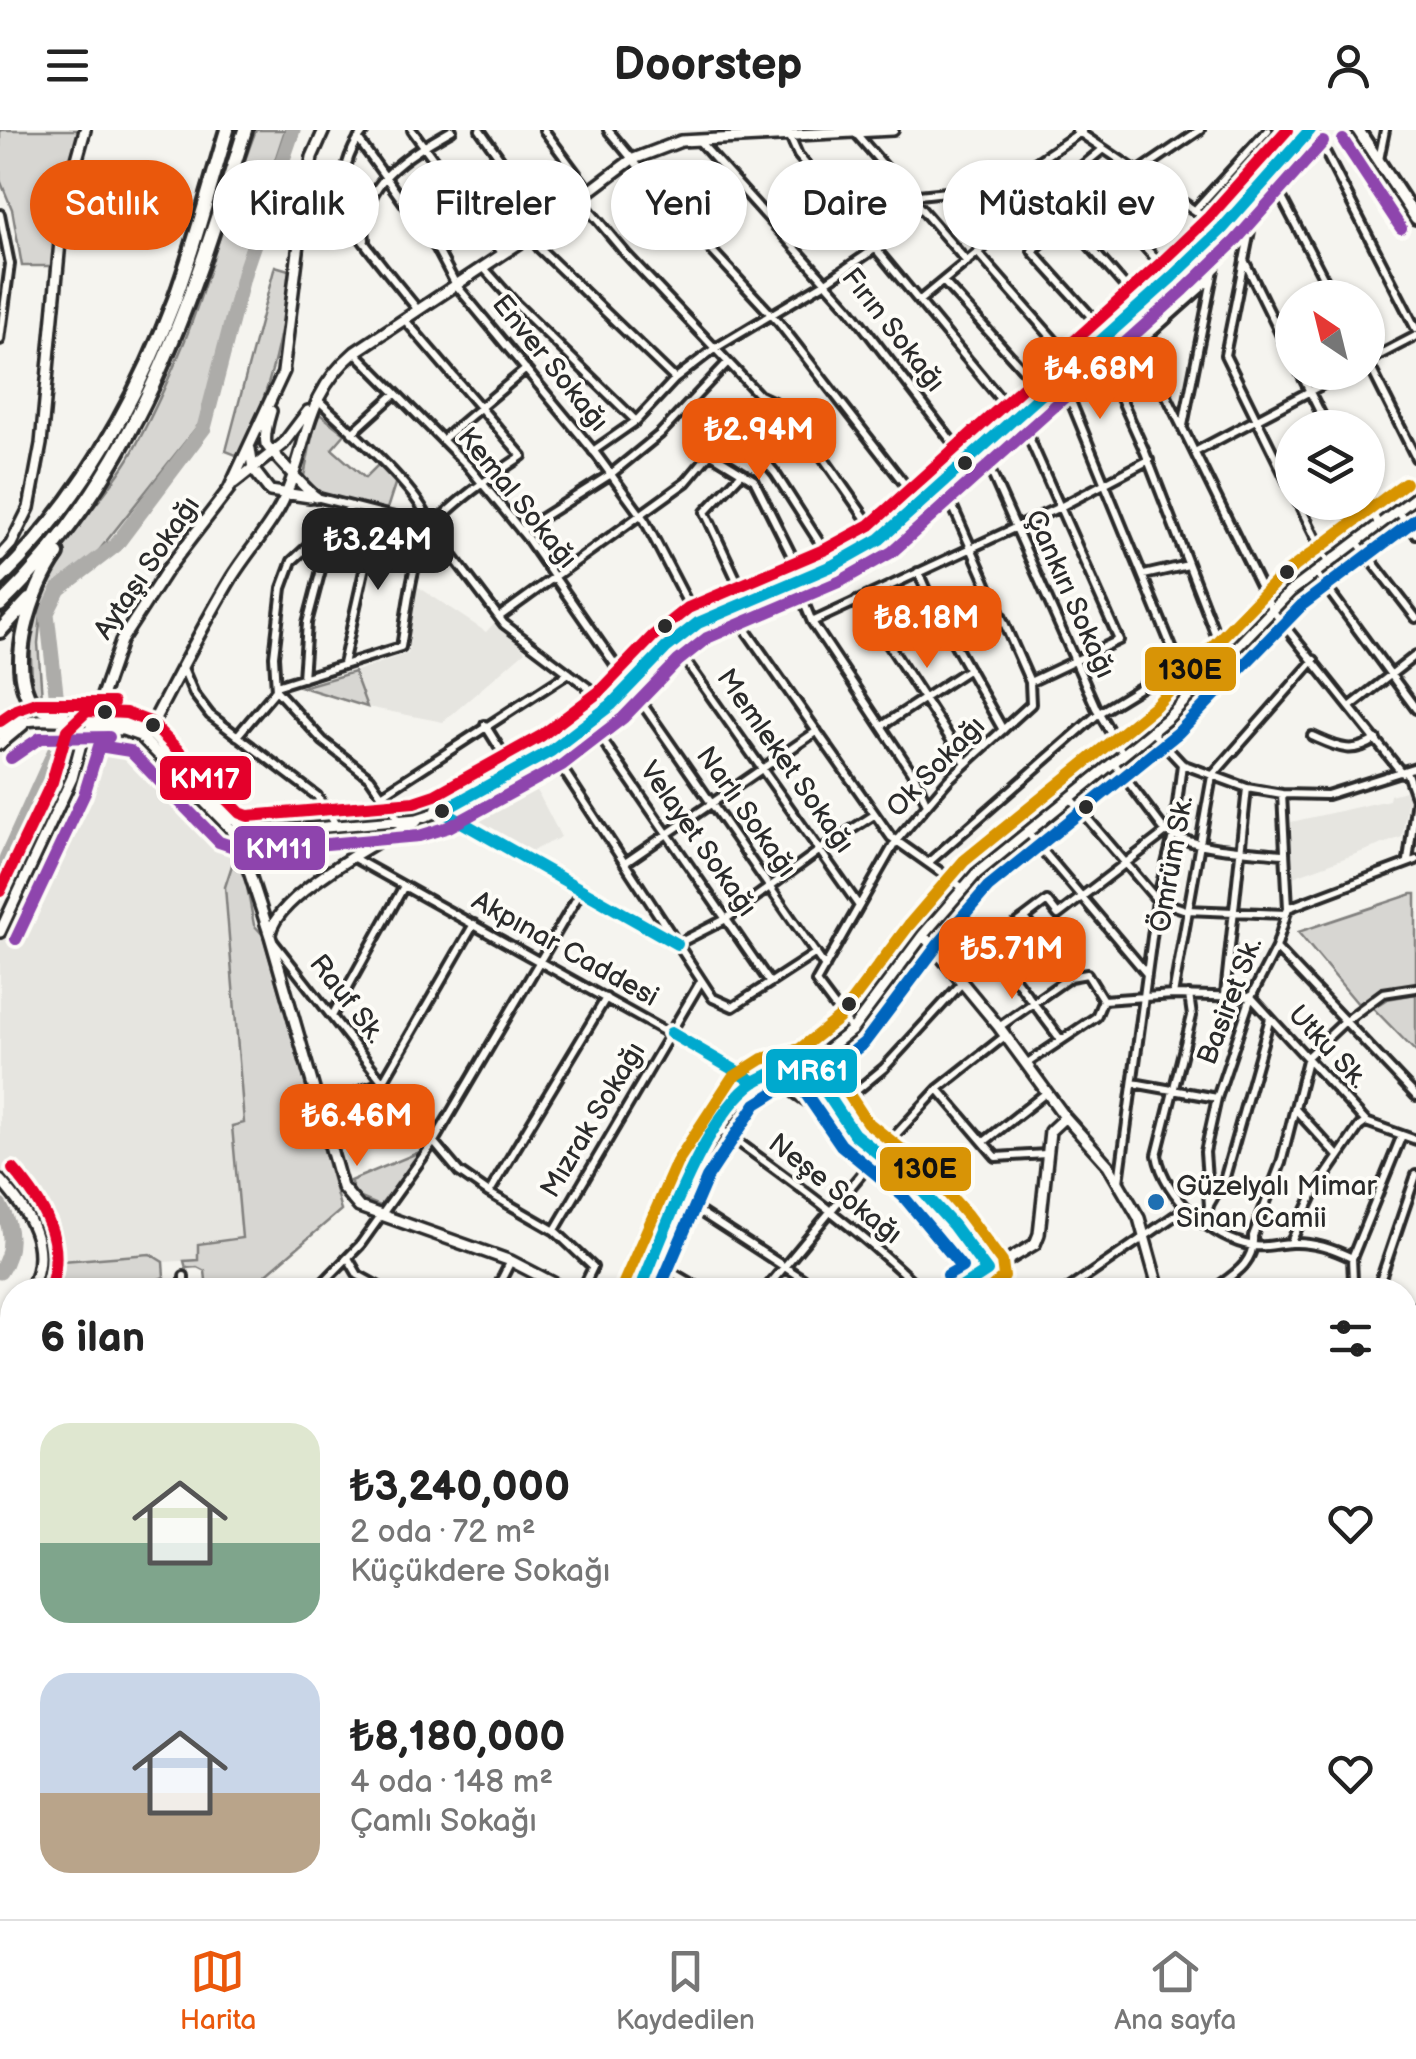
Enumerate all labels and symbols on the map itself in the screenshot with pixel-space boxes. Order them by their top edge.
street label: Fırın Sokağı [835,262,951,398]
north arrow [1275,280,1385,390]
street label: Enver Sokağı [485,288,615,438]
pin: ₺4.68M [1019,337,1181,422]
pin: ₺2.94M [678,398,840,483]
street label: Kemal Sokağı [450,421,584,575]
unlabelled marker [955,453,975,473]
street label: Aytaşı Sokağı [87,490,207,646]
street label: Çankırı Sokağı [1018,505,1122,683]
pin: ₺3.24M [297,508,459,593]
unlabelled marker [1277,562,1297,582]
pin: ₺8.18M [846,586,1008,671]
unlabelled marker [655,616,675,636]
line badge: 130E [1143,645,1238,693]
text: 130E [1158,654,1222,687]
street label: Memleket Sokağı [709,663,861,859]
unlabelled marker [95,702,115,722]
street label: Ok Sokağı [880,710,992,824]
unlabelled marker [143,715,163,735]
street label: Narlı Sokağı [689,740,803,884]
line badge: KM17 [158,754,253,802]
street label: Velayet Sokağı [632,755,764,923]
text: KM17 [170,763,240,796]
street label: Ömrüm Sk. [1143,793,1200,935]
unlabelled marker [1076,797,1096,817]
unlabelled marker [432,801,452,821]
line badge: KM11 [232,824,327,872]
text: KM11 [246,833,312,866]
street label: Akpınar Caddesi [466,884,664,1014]
pin: ₺5.71M [931,917,1093,1002]
street label: Basiret Sk. [1191,933,1269,1069]
street label: Rauf Sk. [302,948,392,1050]
unlabelled marker [839,994,859,1014]
street label: Utku Sk. [1281,998,1375,1096]
street label: Mızrak Sokağı [534,1036,652,1204]
line badge: MR61 [764,1047,859,1095]
text: MR61 [776,1055,848,1088]
pin: ₺6.46M [276,1084,438,1169]
street label: Neşe Sokağı [762,1127,908,1251]
line badge: 130E [878,1145,973,1193]
text: 130E [893,1153,957,1186]
place label: Güzelyalı Mimar Sinan Camii [1176,1170,1378,1235]
marker: Güzelyalı Mimar Sinan Camii [1145,1191,1167,1213]

